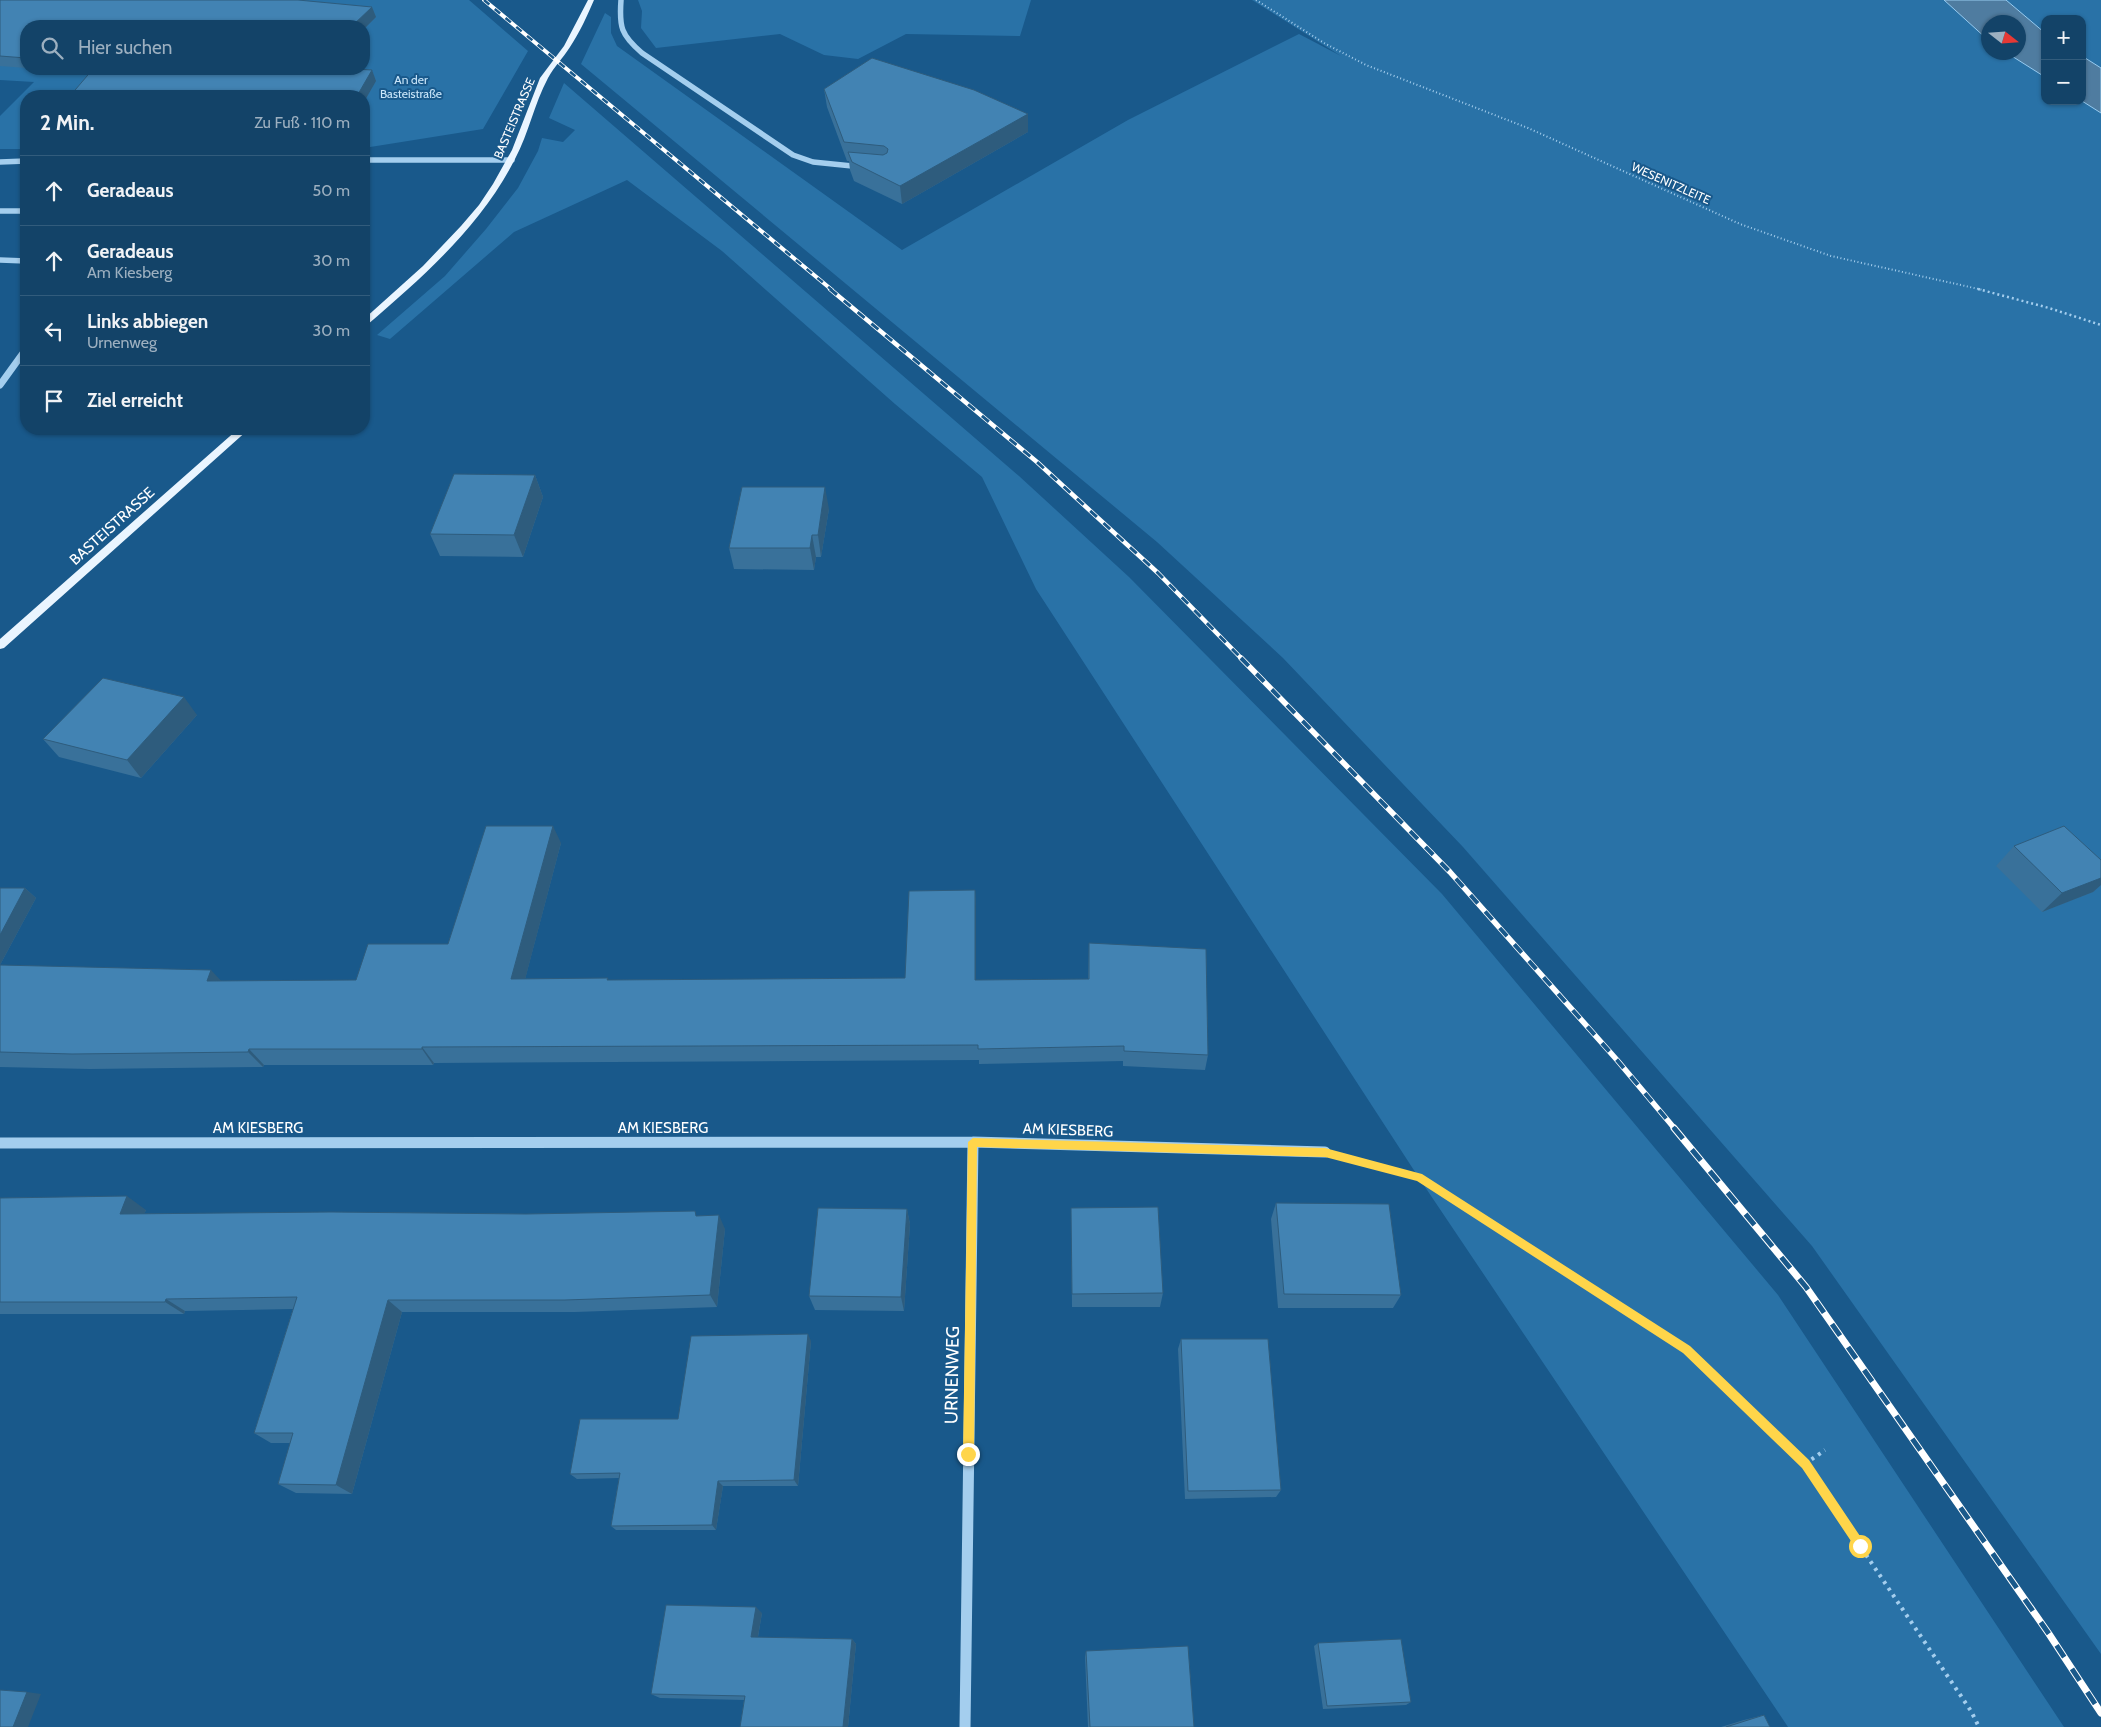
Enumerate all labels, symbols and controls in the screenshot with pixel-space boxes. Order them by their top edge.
north arrow [1981,15,2026,60]
map controls [2041,15,2086,105]
button: + [2041,15,2086,60]
search box [20,20,370,75]
icon: search [38,34,66,62]
text: Hier suchen [78,36,172,59]
button: − [2041,60,2086,105]
park label: An der Basteistraße [380,72,442,101]
street label: BASTEISTRASSE [490,75,538,161]
text: 2 Min. [40,110,94,135]
text: Zu Fuß · 110 m [254,113,350,132]
street label: WESENITZLEITE [1629,159,1713,207]
icon: ahead [40,177,68,205]
text: Geradeaus [87,179,173,202]
text: 50 m [313,181,350,200]
text: Geradeaus [87,240,173,263]
icon: ahead [40,247,68,275]
text: 30 m [313,251,350,270]
text: Am Kiesberg [87,263,172,282]
text: Links abbiegen [87,310,208,333]
icon: left [40,317,68,345]
text: 30 m [313,321,350,340]
text: Urnenweg [87,333,157,352]
icon: arrive [40,387,68,415]
text: Ziel erreicht [87,389,183,412]
street label: BASTEISTRASSE [66,483,158,569]
street label: AM KIESBERG [213,1119,303,1137]
street label: AM KIESBERG [618,1119,708,1137]
street label: AM KIESBERG [1022,1119,1114,1141]
street label: URNENWEG [940,1326,964,1424]
route end [957,1443,980,1466]
route start [1849,1535,1872,1558]

